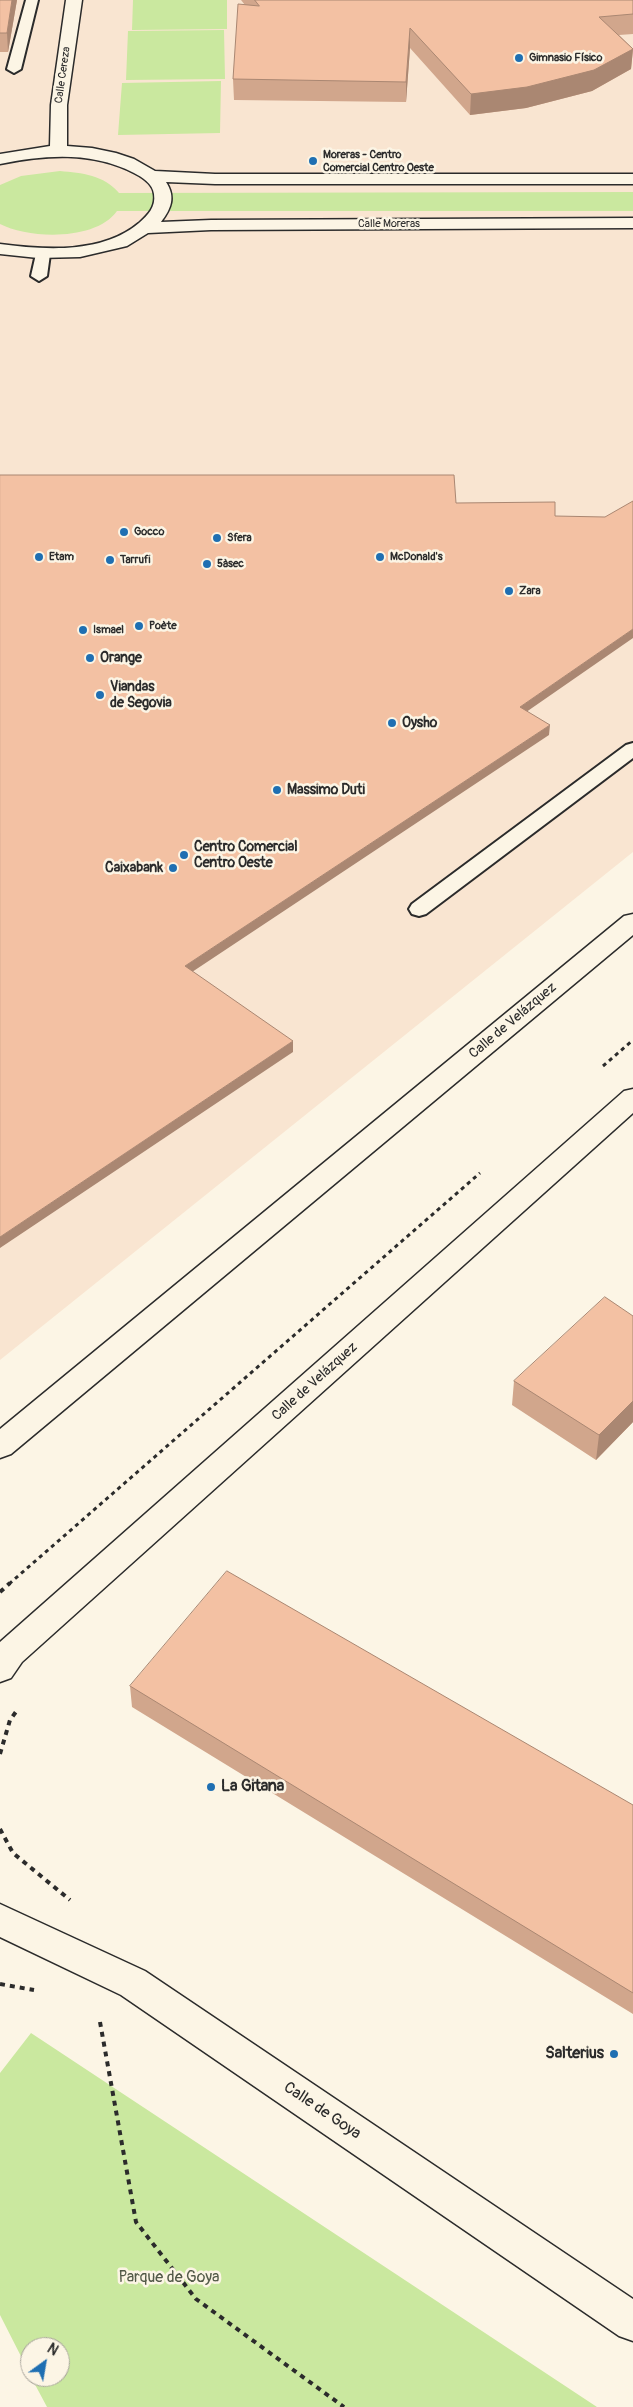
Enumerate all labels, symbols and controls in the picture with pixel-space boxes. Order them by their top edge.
street label: Calle Cereza [52,46,74,104]
place label: Gimnasio Físico [529,51,602,65]
marker: Gimnasio Físico [513,52,525,64]
place label: Moreras - Centro Comercial Centro Oeste [323,148,434,174]
marker: Moreras - Centro Comercial Centro Oeste [307,155,319,167]
street label: Calle Moreras [358,217,420,231]
place label: Gocco [134,525,164,539]
marker: Gocco [118,526,130,538]
place label: Sfera [227,531,252,545]
marker: Sfera [211,532,223,544]
place label: Etam [49,550,74,564]
place label: McDonald's [390,550,443,564]
marker: Etam [33,551,45,563]
marker: McDonald's [374,551,386,563]
place label: Tarrufi [120,553,150,567]
marker: Tarrufi [104,554,116,566]
place label: 5àsec [217,557,244,571]
marker: 5àsec [201,558,213,570]
place label: Zara [519,584,541,598]
marker: Zara [503,585,515,597]
place label: Poète [149,619,177,633]
marker: Poète [133,620,145,632]
place label: Ismael [93,623,124,637]
marker: Ismael [77,624,89,636]
place label: Orange [100,650,142,666]
marker: Orange [84,652,96,664]
place label: Viandas de Segovia [110,679,172,712]
marker: Viandas de Segovia [94,689,106,701]
place label: Oysho [402,715,437,731]
marker: Oysho [386,717,398,729]
place label: Massimo Duti [287,782,365,798]
marker: Massimo Duti [271,784,283,796]
place label: Centro Comercial Centro Oeste [194,839,297,872]
marker: Centro Comercial Centro Oeste [178,849,190,861]
place label: Caixabank [105,860,163,876]
marker: Caixabank [167,862,179,874]
street label: Calle de Velázquez [466,980,560,1062]
street label: Calle de Velázquez [269,1339,361,1425]
place label: La Gitana [221,1777,284,1797]
marker: La Gitana [205,1781,217,1793]
place label: Salterius [545,2044,604,2064]
marker: Salterius [608,2048,620,2060]
street label: Calle de Goya [280,2078,364,2144]
park label: Parque de Goya [118,2268,220,2288]
north arrow [20,2337,70,2387]
text: N [44,2340,61,2359]

